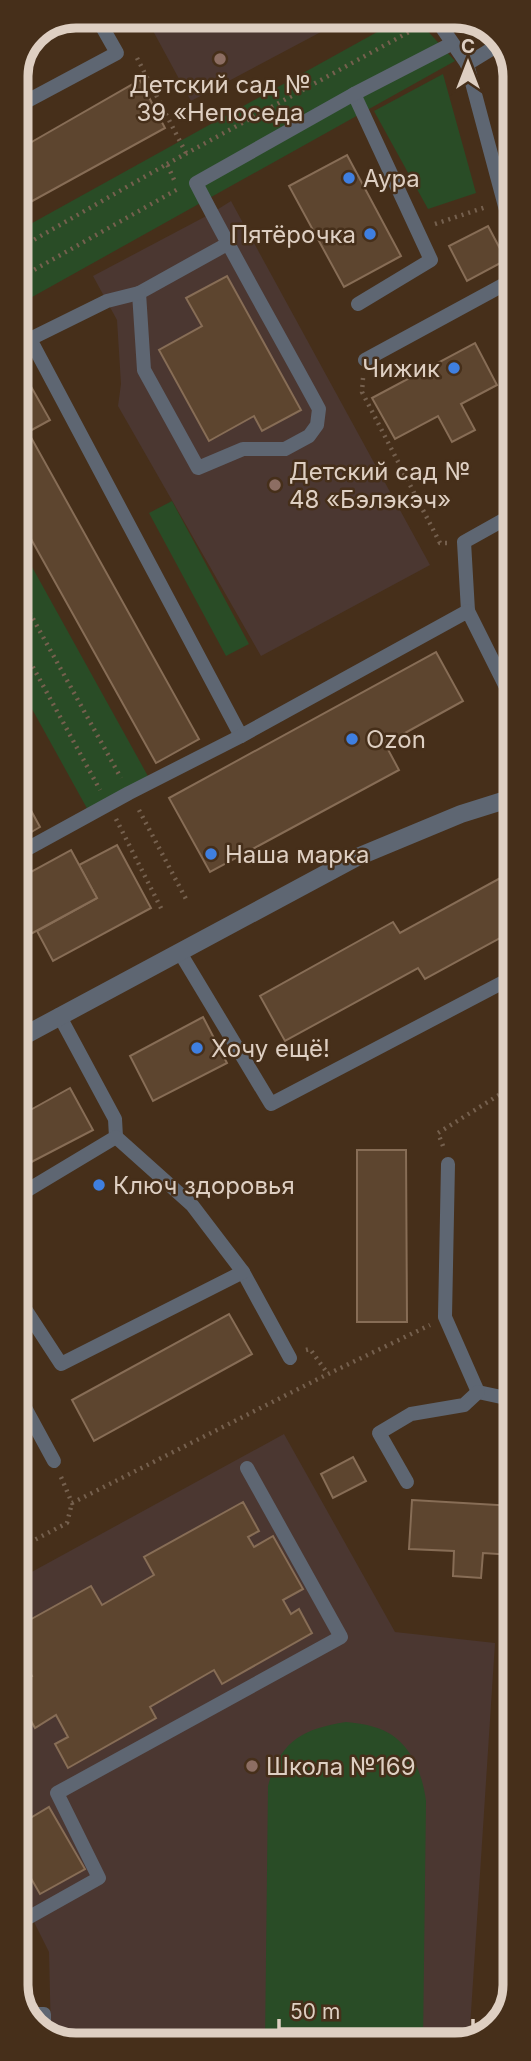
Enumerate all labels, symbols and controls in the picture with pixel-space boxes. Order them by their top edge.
north arrow [433,28,503,98]
text: С [461,35,475,58]
marker: Детский сад № 39 «Непоседа [212,51,228,67]
place label: Детский сад № 39 «Непоседа [129,70,311,127]
place label: Аура [363,164,420,193]
marker: Аура [341,170,357,186]
place label: Пятёрочка [230,220,356,249]
marker: Пятёрочка [362,226,378,242]
place label: Чижик [362,354,440,383]
marker: Чижик [446,360,462,376]
place label: Детский сад № 48 «Бэлэкэч» [289,457,471,514]
marker: Детский сад № 48 «Бэлэкэч» [267,477,283,493]
place label: Ozon [366,725,426,754]
marker: Ozon [344,731,360,747]
place label: Наша марка [225,840,369,869]
marker: Наша марка [203,846,219,862]
place label: Хочу ещё! [211,1034,330,1063]
marker: Хочу ещё! [189,1040,205,1056]
place label: Ключ здоровья [113,1171,295,1200]
marker: Ключ здоровья [91,1177,107,1193]
place label: Школа №169 [266,1752,416,1781]
marker: Школа №169 [244,1758,260,1774]
scale bar [279,1988,473,2032]
text: 50 m [290,1999,340,2024]

